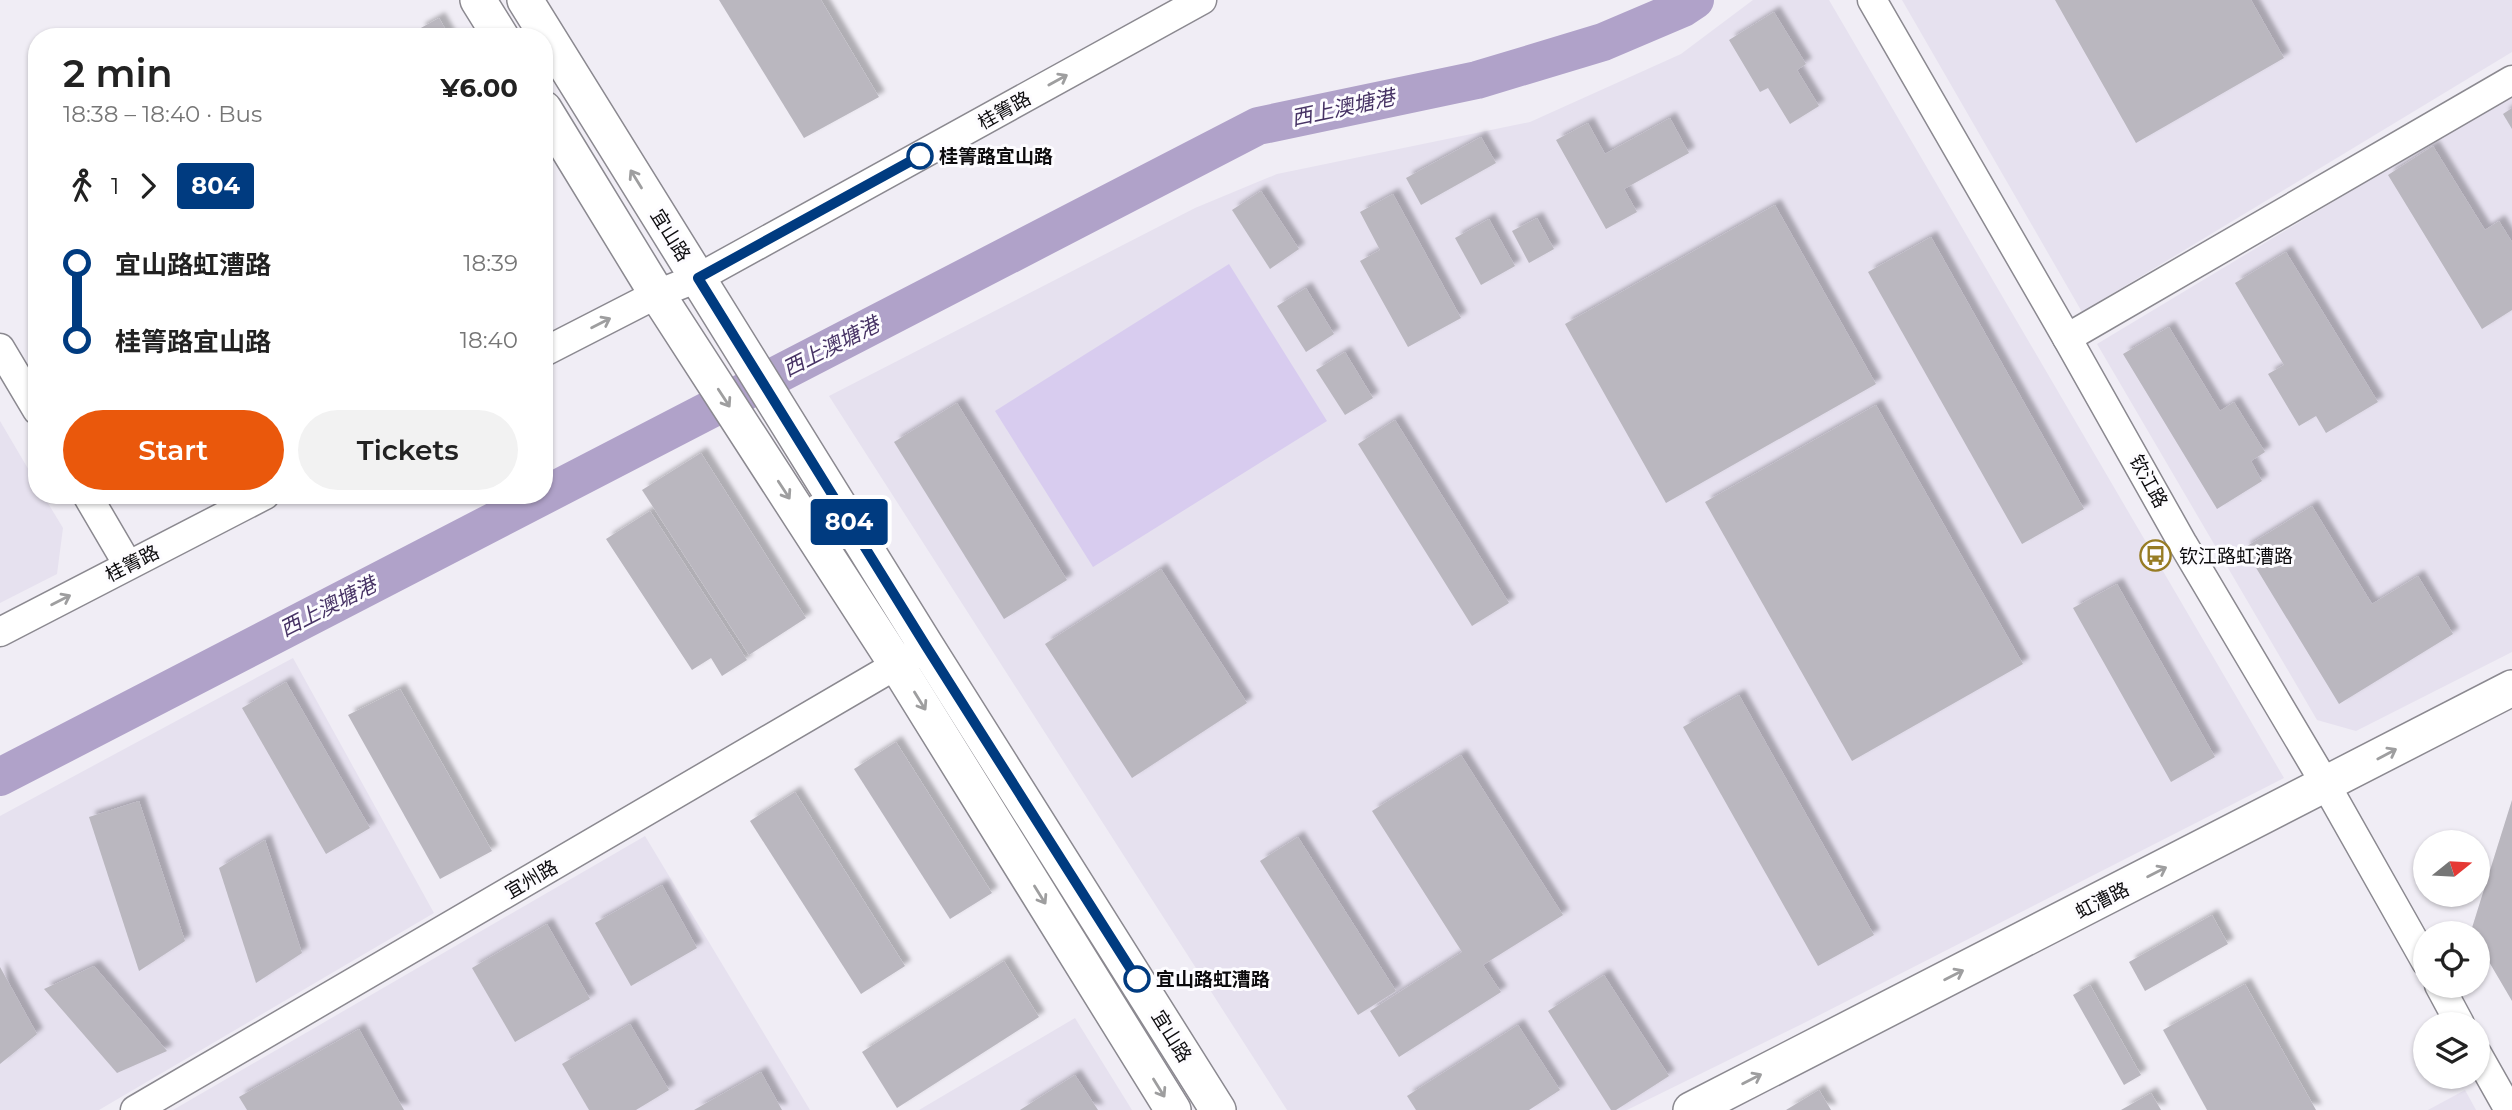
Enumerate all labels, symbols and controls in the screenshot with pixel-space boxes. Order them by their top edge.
text: 2 min [63,50,173,97]
text: ¥6.00 [441,72,518,104]
one-way arrow [1047,73,1068,86]
water label: 西上澳塘港 [1289,84,1400,131]
street label: 桂箐路 [974,87,1035,134]
text: 18:38 – 18:40 · Bus [63,100,262,128]
marker: 桂箐路宜山路 [907,143,933,169]
place label: 桂箐路宜山路 [939,145,1053,168]
icon: walk [63,167,101,205]
icon: forward [129,167,167,205]
one-way arrow [628,169,642,189]
text: 804 [191,171,240,200]
text: 1 [111,172,119,200]
street label: 宜山路 [646,205,695,266]
text: 宜山路虹漕路 [115,249,271,281]
text: 18:39 [463,249,518,277]
water label: 西上澳塘港 [778,310,886,382]
one-way arrow [590,315,611,329]
text: 桂箐路宜山路 [115,326,271,358]
text: 18:40 [460,326,518,354]
one-way arrow [717,387,731,407]
button: Start [63,410,284,490]
button: Tickets [298,410,518,490]
street label: 钦江路 [2125,451,2172,512]
one-way arrow [777,479,791,499]
line badge: 804 [809,499,889,545]
text: 804 [825,507,873,536]
bus stop icon: 钦江路虹漕路 [2139,539,2173,573]
street label: 桂箐路 [102,540,163,587]
place label: 钦江路虹漕路 [2179,545,2293,568]
water label: 西上澳塘港 [275,570,383,642]
one-way arrow [50,593,71,607]
one-way arrow [914,691,928,711]
one-way arrow [2376,746,2396,760]
north arrow [2413,830,2490,906]
map controls [2413,830,2490,1089]
street label: 宜州路 [501,855,562,904]
one-way arrow [2146,864,2167,878]
street label: 虹漕路 [2072,877,2133,924]
one-way arrow [1033,884,1047,904]
button: locate [2413,921,2490,998]
marker: 宜山路虹漕路 [1124,966,1150,992]
place label: 宜山路虹漕路 [1156,968,1270,991]
one-way arrow [1943,968,1964,982]
street label: 宜山路 [1147,1006,1196,1067]
button: layers [2413,1012,2490,1089]
one-way arrow [1741,1072,1762,1085]
one-way arrow [1153,1078,1167,1098]

